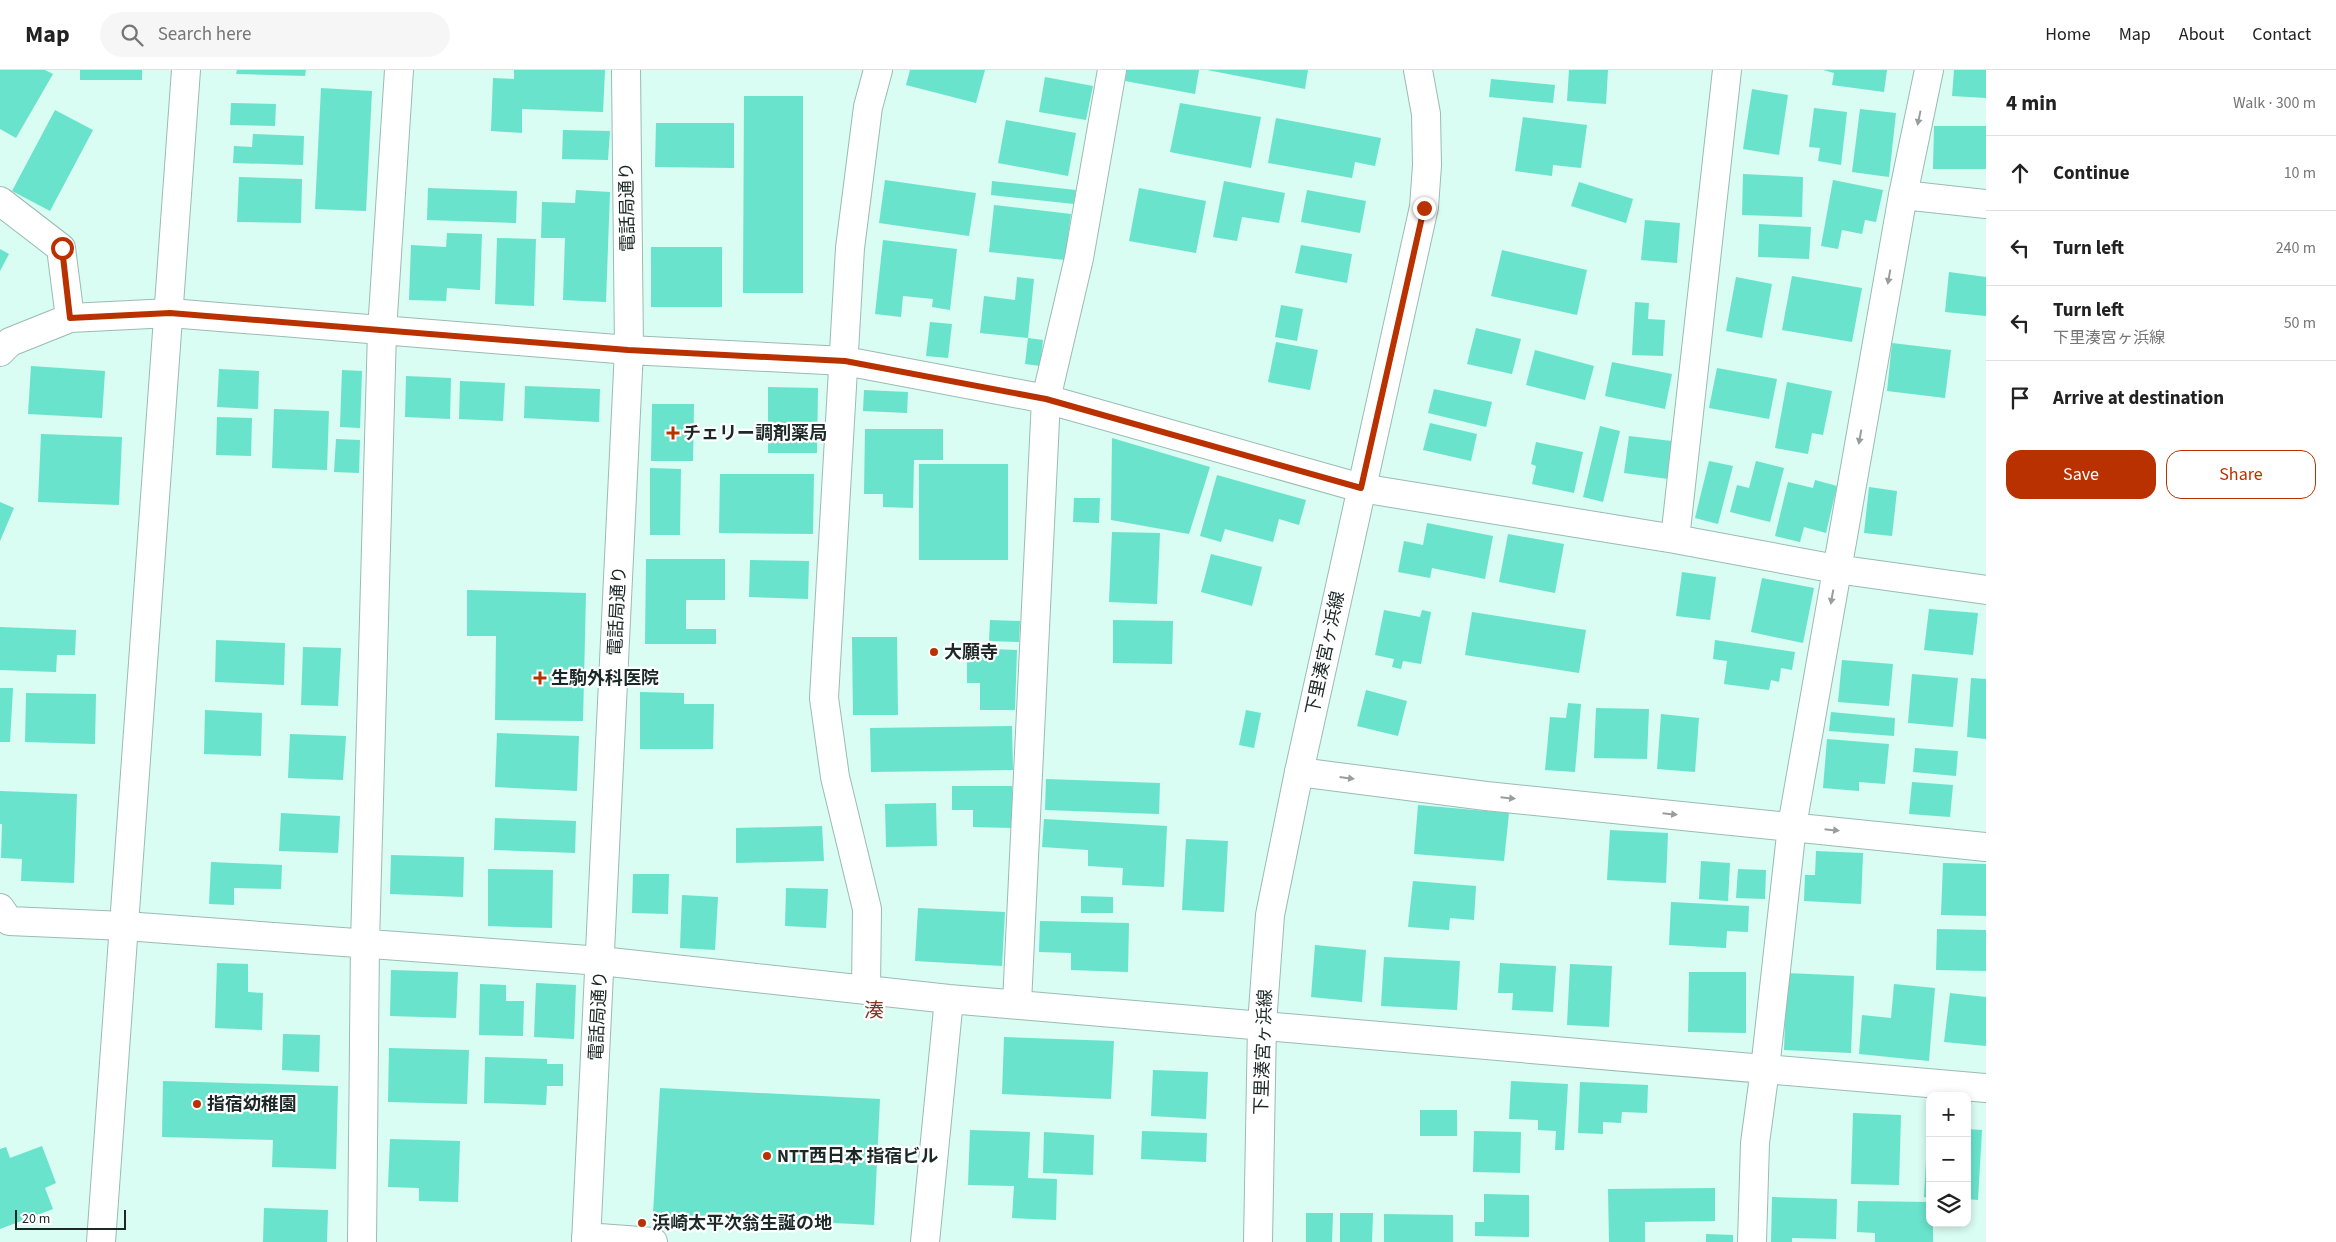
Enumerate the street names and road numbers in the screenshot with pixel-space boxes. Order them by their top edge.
street label: 電話局通り [614,162,641,252]
street label: 電話局通り [603,565,632,657]
street label: 下里湊宮ヶ浜線 [1300,589,1351,717]
street label: 電話局通り [584,970,613,1062]
street label: 下里湊宮ヶ浜線 [1249,989,1278,1115]

